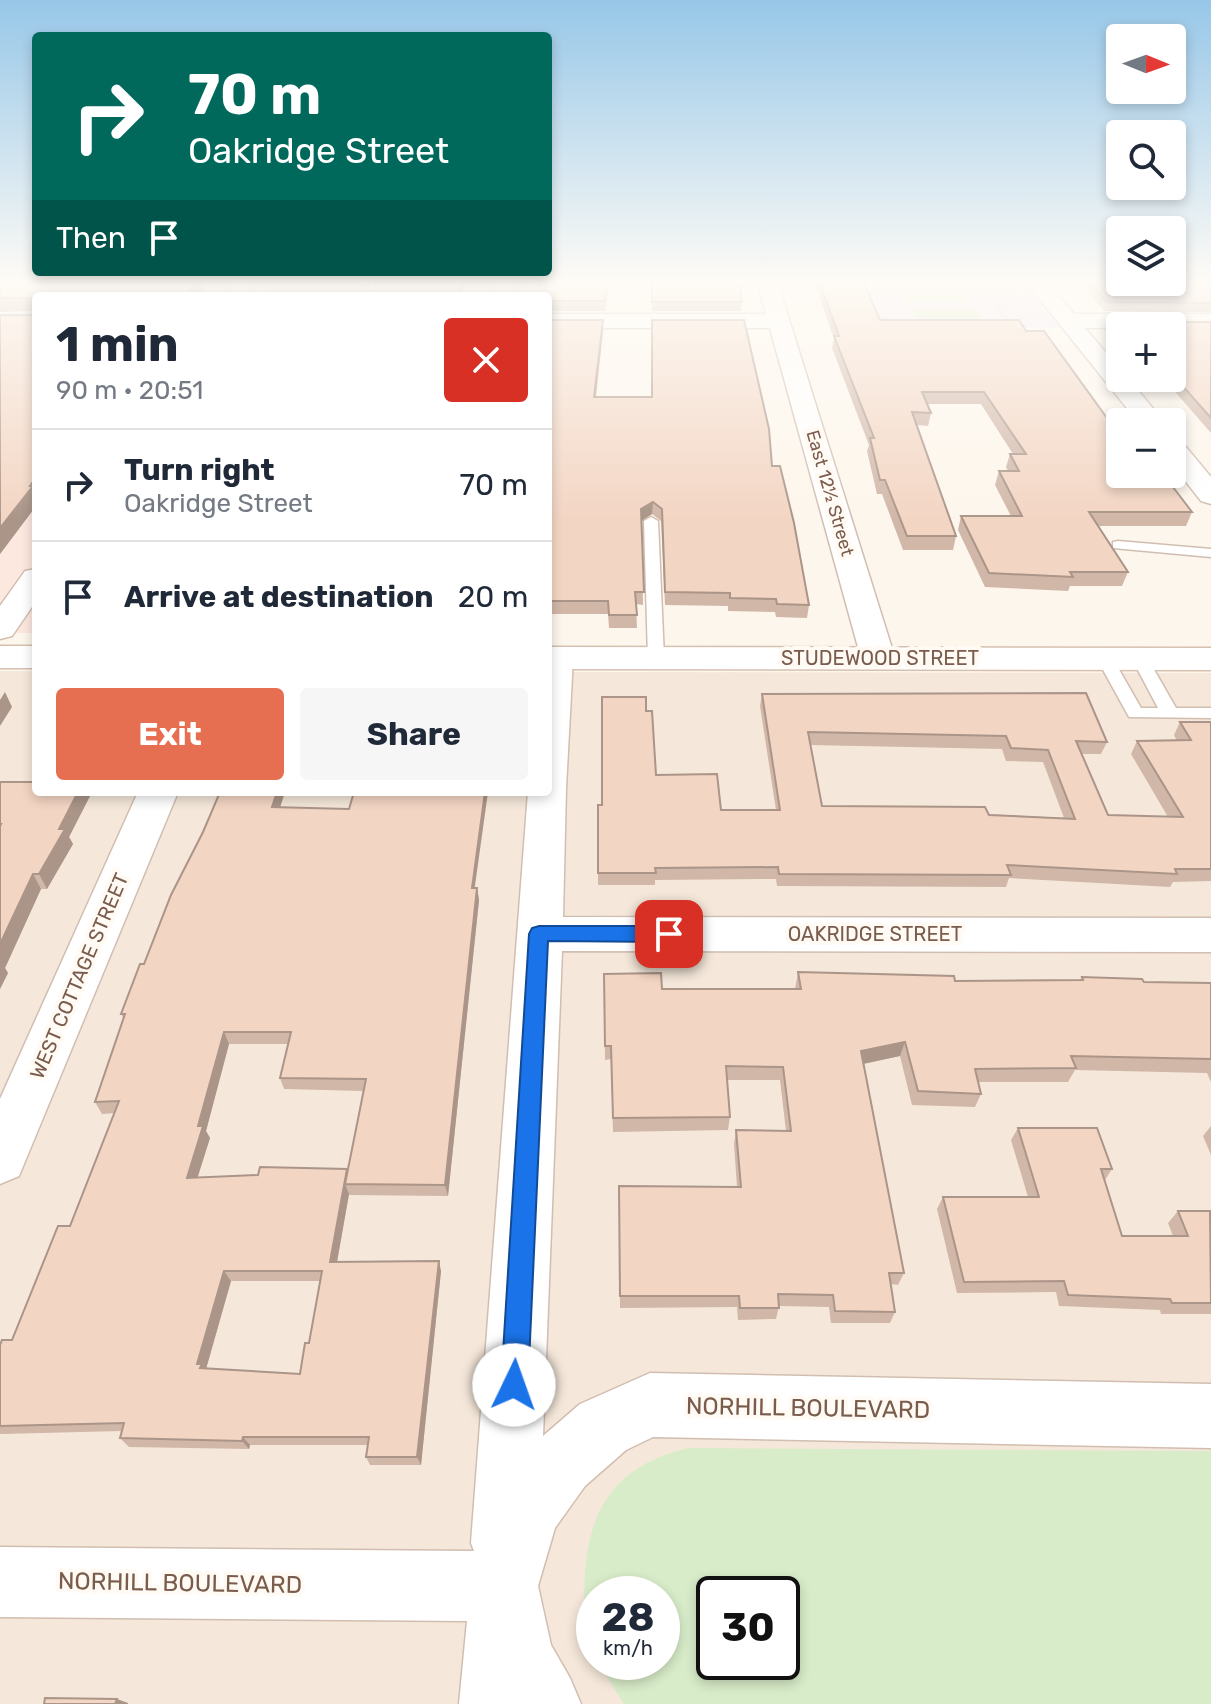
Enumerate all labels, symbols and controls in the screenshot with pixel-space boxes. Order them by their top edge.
north arrow [1106,24,1186,104]
map controls [1106,24,1186,488]
text: 70 m [188,62,321,128]
icon: right [56,64,160,168]
button: search [1106,120,1186,200]
text: Oakridge Street [188,129,449,172]
icon: arrive [142,216,186,260]
button: layers [1106,216,1186,296]
text: Then [56,220,126,256]
button: + [1106,312,1186,392]
text: 1 min [56,316,179,373]
button: close [444,318,528,402]
text: 90 m · 20:51 [56,375,203,406]
button: − [1106,408,1186,488]
street label: East 12½ Street [801,427,859,559]
text: Turn right [124,452,275,488]
icon: right [56,463,100,507]
text: 70 m [460,467,528,503]
text: Oakridge Street [124,488,313,519]
icon: arrive [56,575,100,619]
text: Arrive at destination [124,579,434,615]
text: 20 m [458,579,528,615]
street label: STUDEWOOD STREET [781,646,980,670]
button: Exit [56,688,284,780]
button: Share [300,688,528,780]
street label: WEST COTTAGE STREET [25,869,133,1083]
pin [635,900,703,968]
icon: arrive [647,912,691,956]
street label: OAKRIDGE STREET [788,922,963,946]
position arrow [472,1343,556,1427]
street label: NORHILL BOULEVARD [686,1392,930,1424]
street label: NORHILL BOULEVARD [58,1567,302,1599]
speed limit sign: 30 [696,1576,800,1680]
text: 28 [601,1594,655,1641]
text: km/h [603,1636,653,1660]

